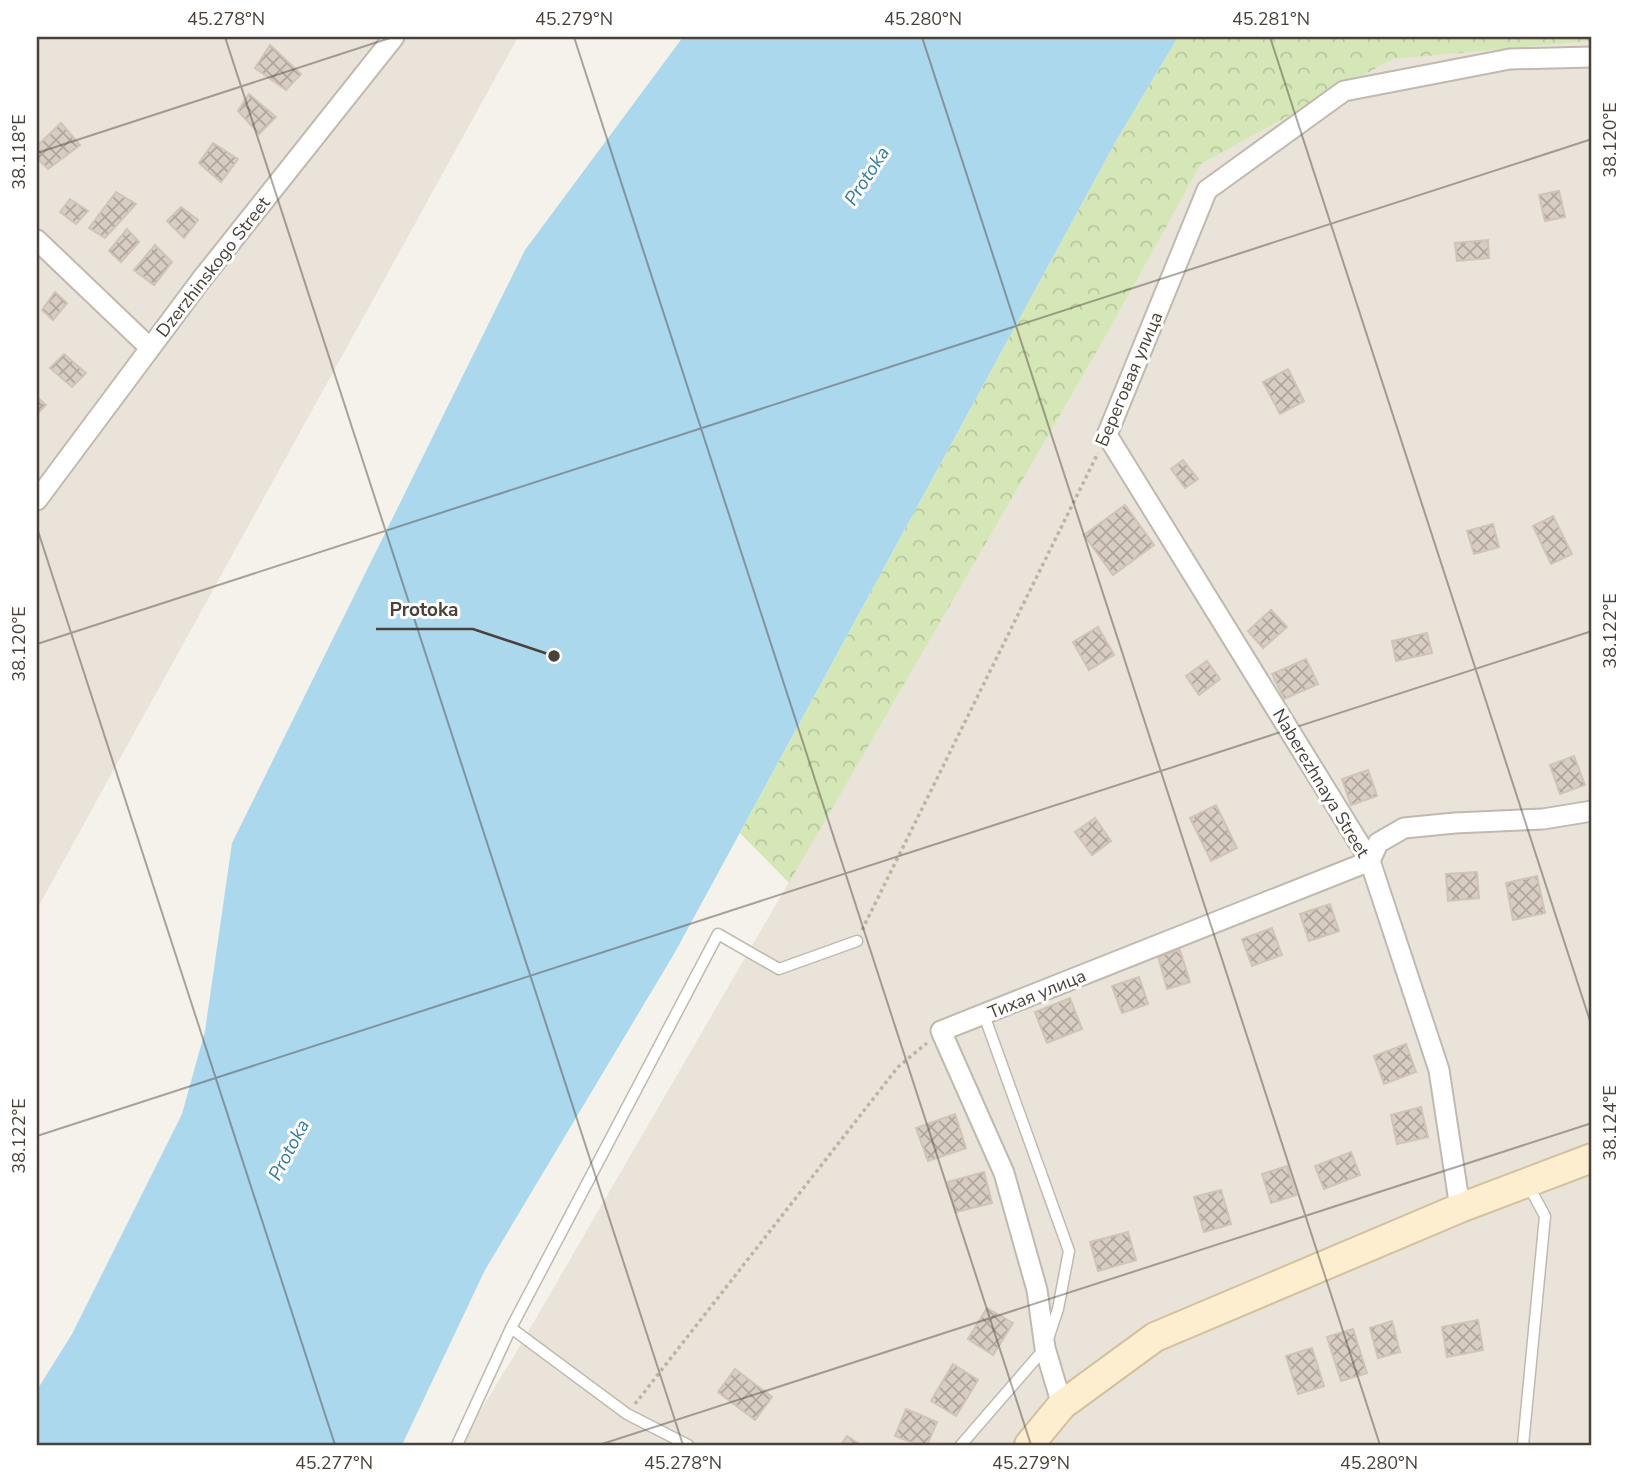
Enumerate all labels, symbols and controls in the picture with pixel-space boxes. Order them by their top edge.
text: 45.278°N [187,7,265,31]
text: 45.279°N [535,7,613,31]
text: 45.280°N [884,7,962,31]
text: 45.281°N [1232,7,1310,31]
text: 38.120°E [1598,102,1622,178]
text: 38.118°E [7,114,31,190]
water label: Protoka [838,141,896,211]
street label: Dzerzhinskogo Street [151,191,276,342]
street label: Береговая улица [1090,308,1168,450]
callout: Protoka [376,589,473,629]
text: 38.122°E [1598,593,1622,669]
text: Protoka [390,597,458,623]
text: 38.120°E [7,606,31,682]
street label: Naberezhnaya Street [1267,704,1375,862]
street label: Тихая улица [984,963,1090,1025]
text: 38.124°E [1598,1085,1622,1161]
text: 38.122°E [7,1098,31,1174]
water label: Protoka [262,1115,316,1185]
text: 45.277°N [295,1451,373,1475]
text: 45.278°N [644,1451,722,1475]
text: 45.279°N [992,1451,1070,1475]
text: 45.280°N [1340,1451,1418,1475]

